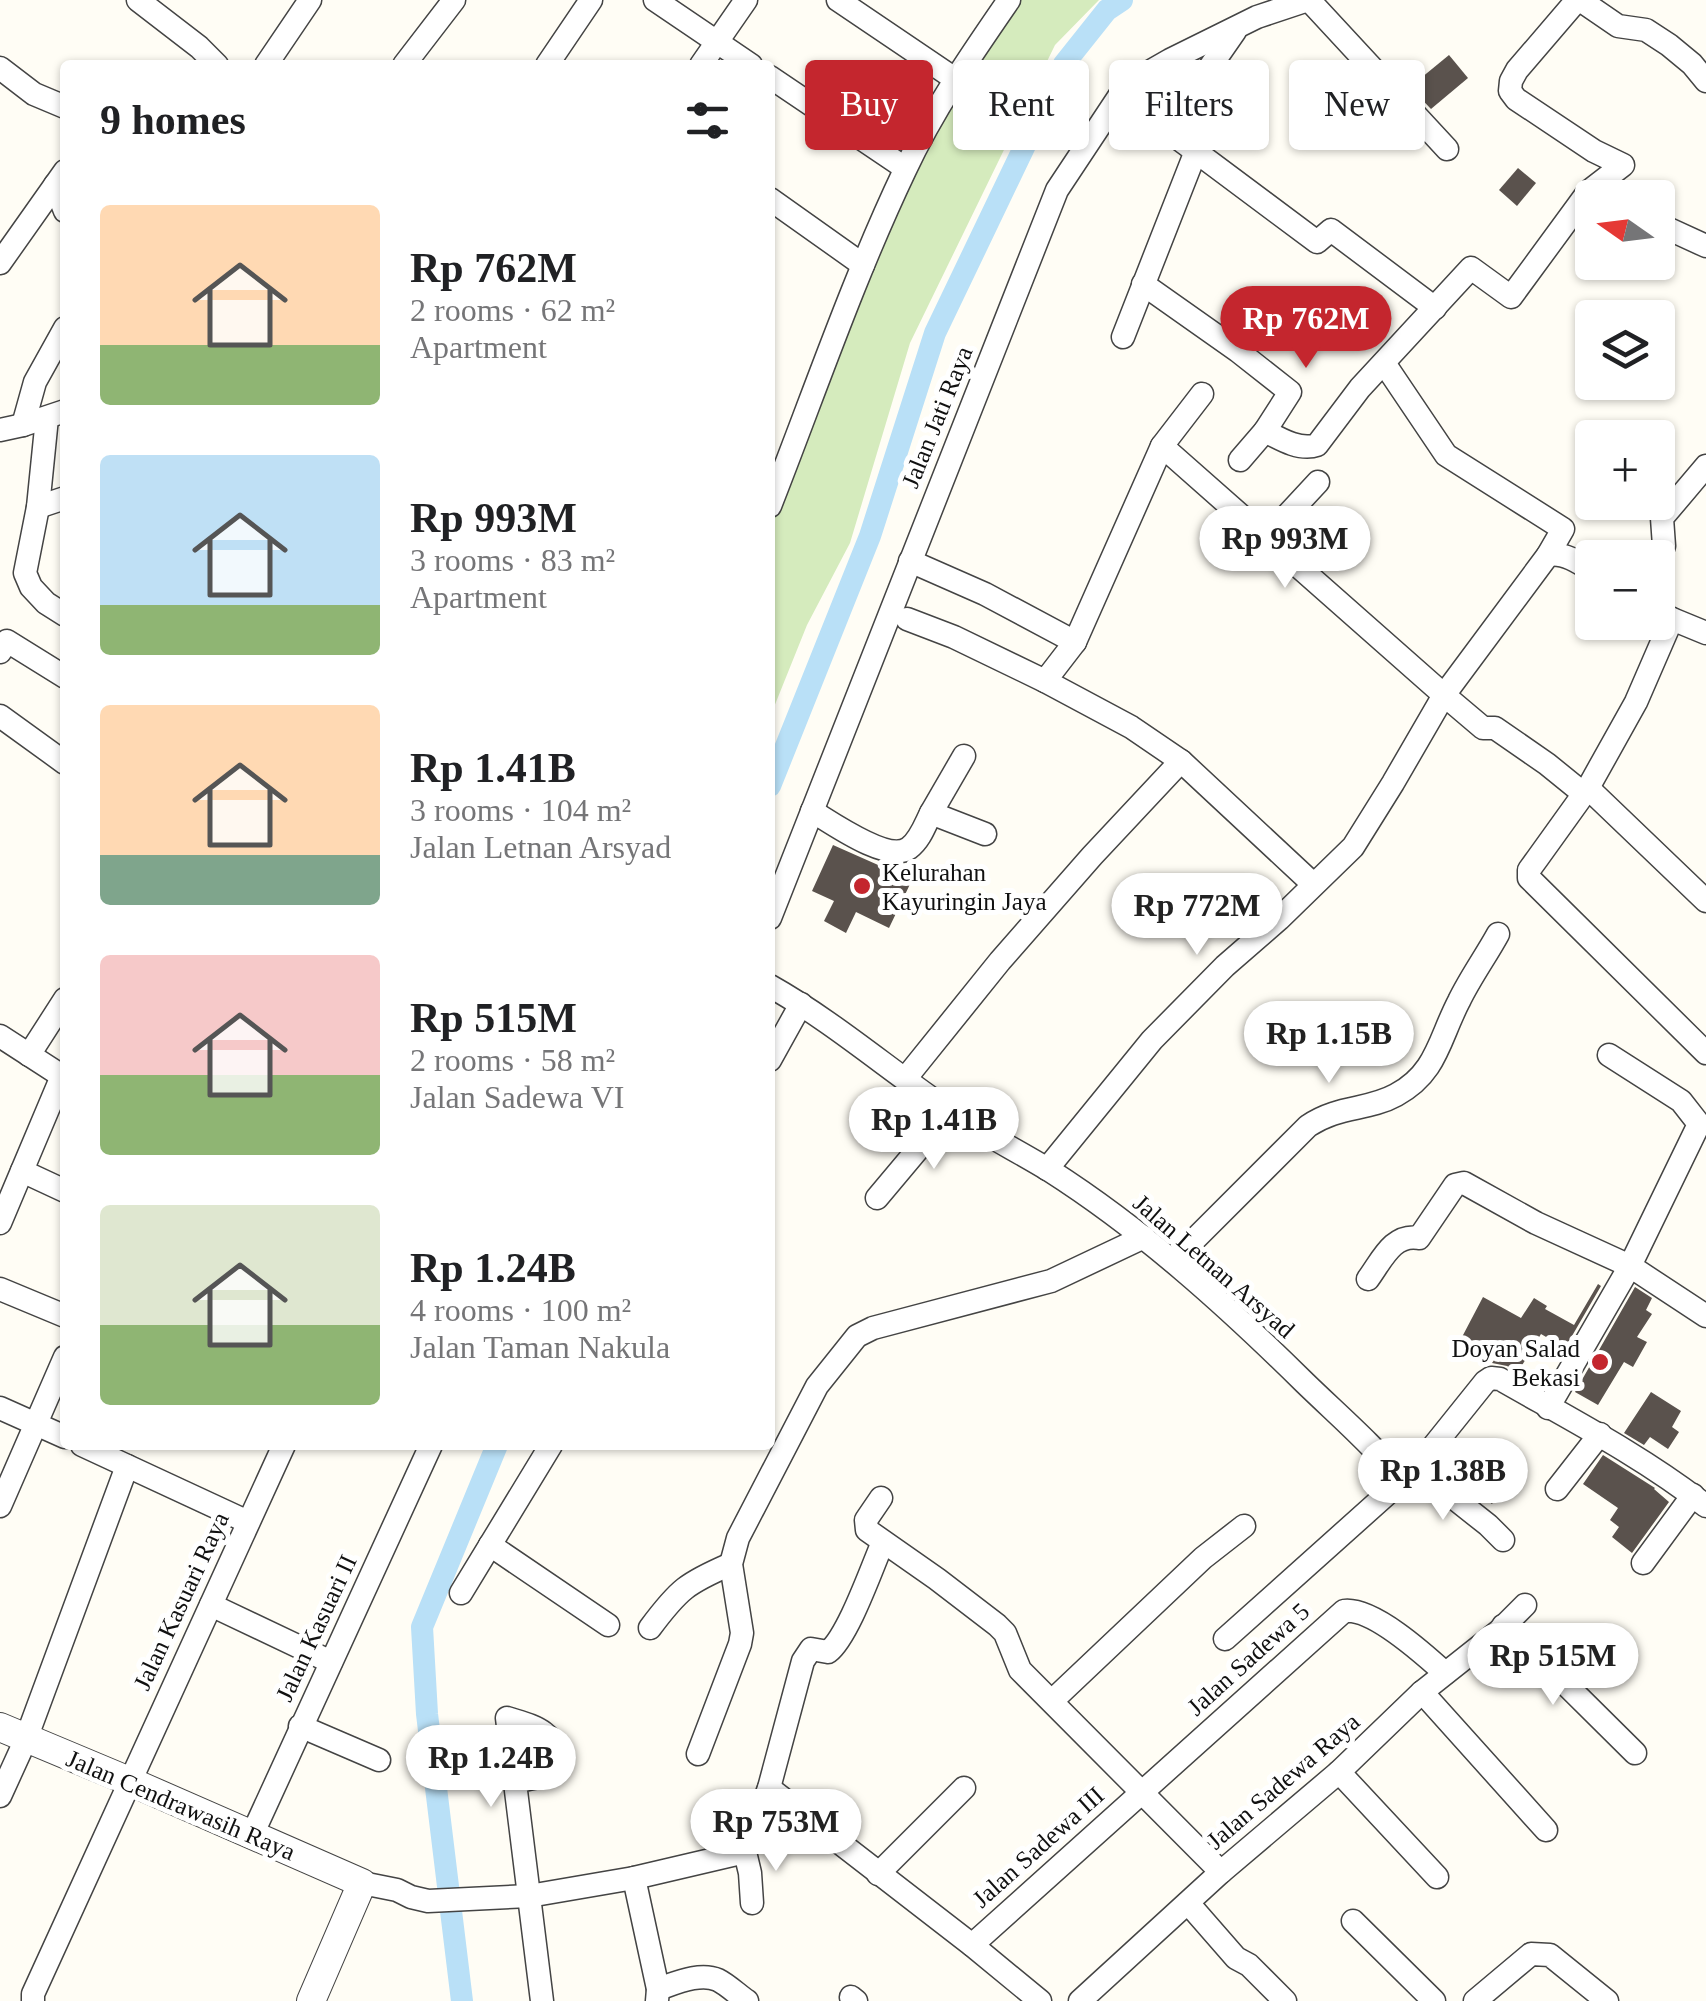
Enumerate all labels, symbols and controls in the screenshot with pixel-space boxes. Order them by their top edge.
chip: Buy [805,60,933,150]
chip: Rent [953,60,1089,150]
chip: Filters [1109,60,1269,150]
chip: New [1289,60,1425,150]
icon: filters [680,93,735,148]
text: 9 homes [100,97,246,143]
north arrow [1575,180,1675,280]
map controls [1575,180,1675,640]
icon: home [180,245,300,365]
text: Rp 762M [410,245,577,291]
pin: Rp 762M [1214,286,1398,371]
text: 2 rooms · 62 m² [410,292,615,328]
text: Rp 762M [1242,300,1370,336]
button: layers [1575,300,1675,400]
text: Apartment [410,329,547,365]
street label: Jalan Jati Raya [896,342,978,492]
button: + [1575,420,1675,520]
icon: home [180,495,300,615]
text: Rp 993M [410,495,577,541]
pin: Rp 993M [1193,506,1377,591]
text: Rp 993M [1221,520,1349,556]
button: − [1575,540,1675,640]
text: 3 rooms · 83 m² [410,542,615,578]
text: Apartment [410,579,547,615]
icon: home [180,745,300,865]
text: Rp 1.41B [410,745,576,791]
text: 3 rooms · 104 m² [410,792,631,828]
text: Jalan Letnan Arsyad [410,829,671,865]
place label: Kelurahan Kayuringin Jaya [882,859,1047,915]
pin: Rp 772M [1105,873,1289,958]
marker: Kelurahan Kayuringin Jaya [851,875,873,897]
text: Rp 772M [1133,887,1261,923]
icon: home [180,995,300,1115]
text: Rp 515M [410,995,577,1041]
pin: Rp 1.15B [1226,1001,1432,1086]
text: Rp 1.15B [1266,1015,1392,1051]
text: 2 rooms · 58 m² [410,1042,615,1078]
text: Jalan Sadewa VI [410,1079,624,1115]
pin: Rp 1.41B [831,1087,1037,1172]
text: Rp 1.41B [871,1101,997,1137]
street label: Jalan Letnan Arsyad [1128,1189,1300,1343]
icon: home [180,1245,300,1365]
text: Rp 1.24B [410,1245,576,1291]
text: 4 rooms · 100 m² [410,1292,631,1328]
text: Jalan Taman Nakula [410,1329,670,1365]
place label: Doyan Salad Bekasi [1452,1335,1580,1391]
marker: Doyan Salad Bekasi [1589,1351,1611,1373]
pin: Rp 1.38B [1340,1438,1546,1523]
text: Rp 1.38B [1380,1452,1506,1488]
street label: Jalan Kasuari Raya [128,1508,234,1694]
street label: Jalan Kasuari II [270,1551,362,1705]
street label: Jalan Sadewa 5 [1182,1597,1314,1721]
pin: Rp 515M [1461,1623,1645,1708]
text: Rp 515M [1489,1637,1617,1673]
street label: Jalan Sadewa Raya [1201,1708,1365,1854]
pin: Rp 1.24B [388,1725,594,1810]
text: Rp 1.24B [428,1739,554,1775]
street label: Jalan Cendrawasih Raya [63,1745,299,1865]
street label: Jalan Sadewa III [967,1781,1109,1913]
pin: Rp 753M [684,1789,868,1874]
text: Rp 753M [712,1803,840,1839]

